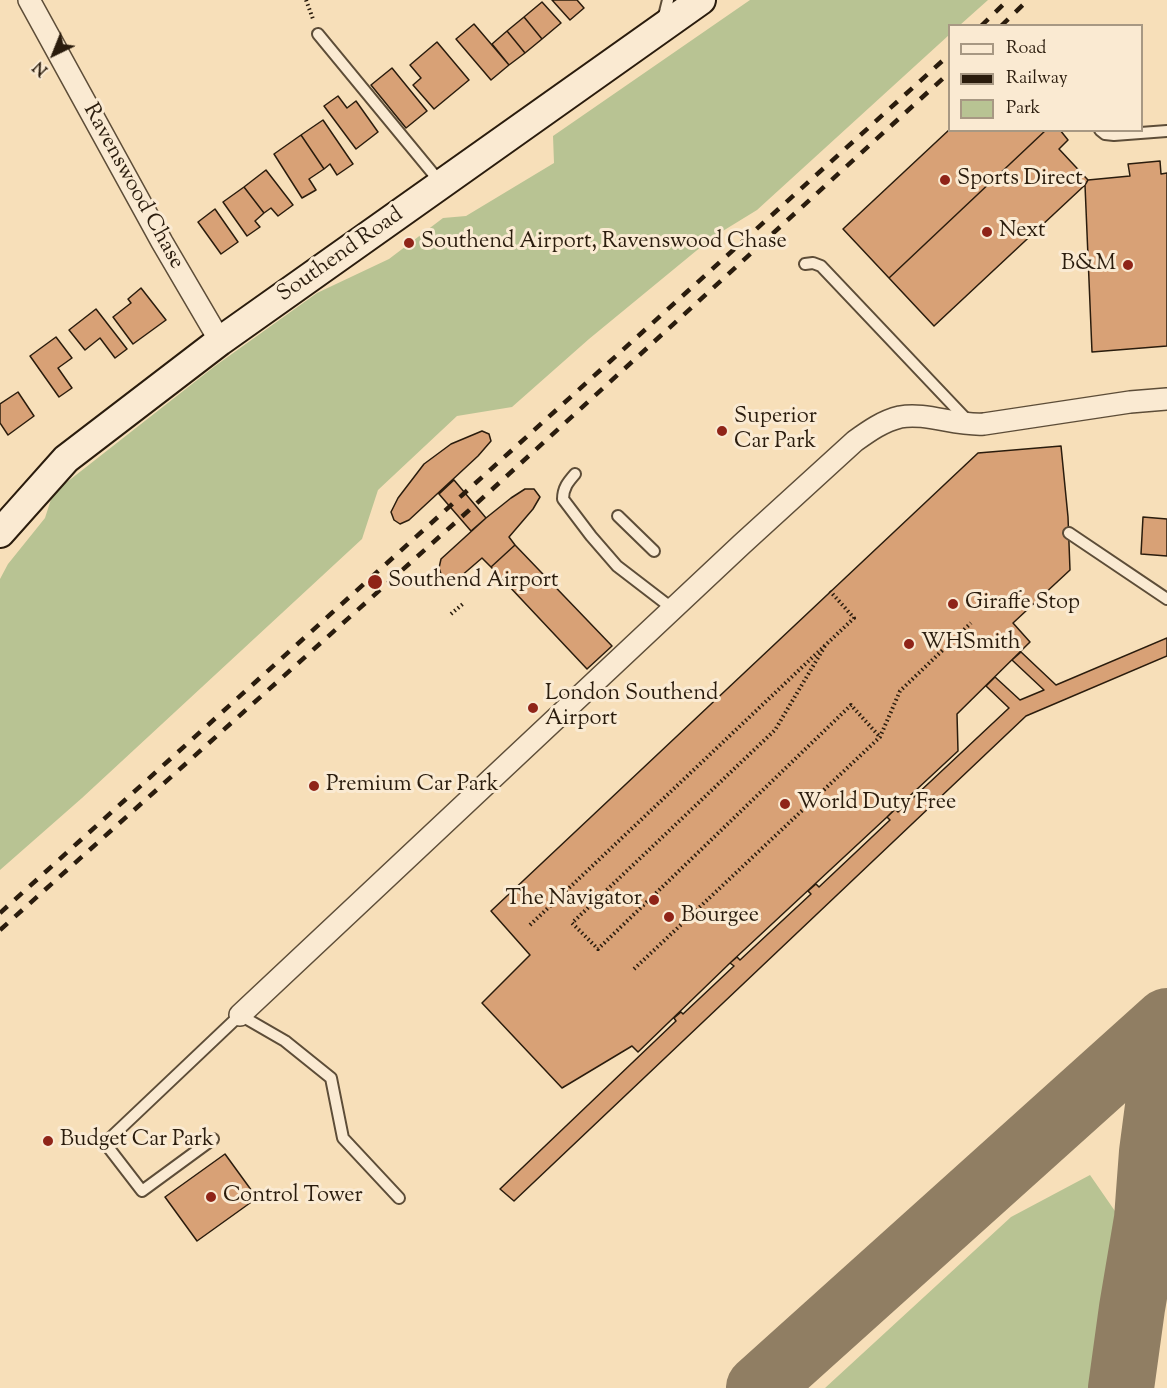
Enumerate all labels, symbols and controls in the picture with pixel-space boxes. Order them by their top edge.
north arrow [24,24,84,84]
legend [948,24,1143,132]
text: Road [1006,36,1046,62]
text: N [29,55,54,80]
text: Railway [1006,66,1068,92]
text: Park [1006,96,1040,122]
street label: Ravenswood Chase [76,100,188,274]
place label: Sports Direct [957,167,1083,193]
marker: Sports Direct [938,173,952,187]
street label: Southend Road [273,203,409,309]
place label: Next [999,219,1046,245]
marker: Next [980,225,994,239]
place label: Southend Airport, Ravenswood Chase [421,230,787,256]
marker: Southend Airport, Ravenswood Chase [402,236,416,250]
place label: B&M [1061,252,1116,278]
marker: B&M [1121,258,1135,272]
place label: Superior Car Park [734,405,817,457]
marker: Superior Car Park [715,424,729,438]
place label: Southend Airport [388,569,558,595]
marker: Southend Airport [366,573,384,591]
place label: Giraffe Stop [965,591,1080,617]
marker: Giraffe Stop [946,597,960,611]
place label: WHSmith [921,631,1021,657]
marker: WHSmith [902,637,916,651]
place label: London Southend Airport [545,682,719,734]
marker: London Southend Airport [526,701,540,715]
place label: Premium Car Park [326,773,499,799]
marker: Premium Car Park [307,779,321,793]
place label: World Duty Free [797,791,956,817]
marker: World Duty Free [778,797,792,811]
place label: The Navigator [506,887,642,913]
marker: The Navigator [647,893,661,907]
place label: Bourgee [681,904,759,930]
marker: Bourgee [662,910,676,924]
place label: Budget Car Park [60,1128,214,1154]
marker: Budget Car Park [41,1134,55,1148]
place label: Control Tower [223,1184,363,1210]
marker: Control Tower [204,1190,218,1204]

